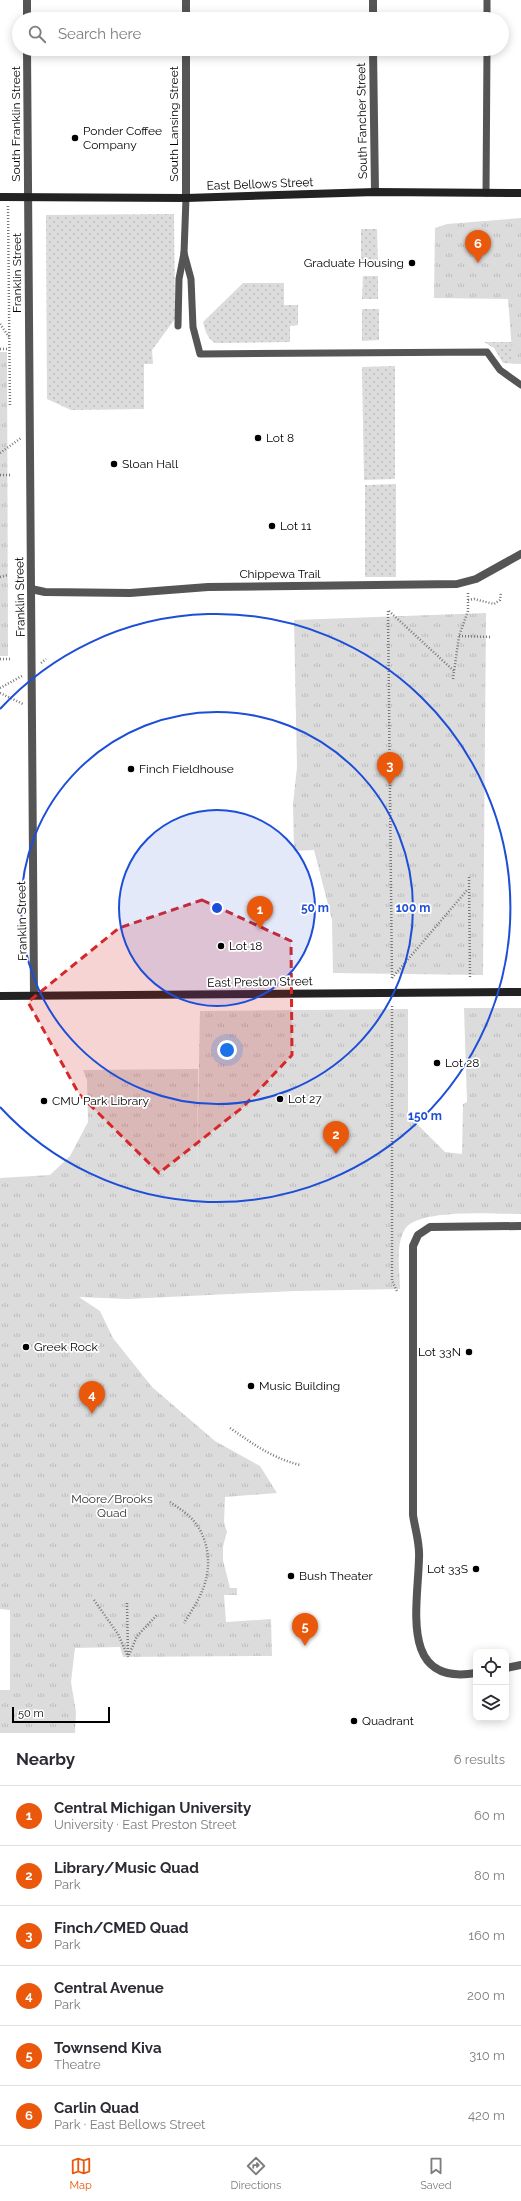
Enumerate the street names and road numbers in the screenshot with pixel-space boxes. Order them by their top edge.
street label: South Fancher Street [354,63,370,179]
street label: South Franklin Street [9,66,23,182]
street label: South Lansing Street [167,66,181,182]
street label: East Bellows Street [206,175,314,193]
street label: Franklin Street [10,233,24,313]
street label: Franklin Street [12,557,28,637]
street label: Chippewa Trail [239,567,321,581]
street label: Franklin Street [14,881,30,961]
street label: East Preston Street [207,974,313,990]

